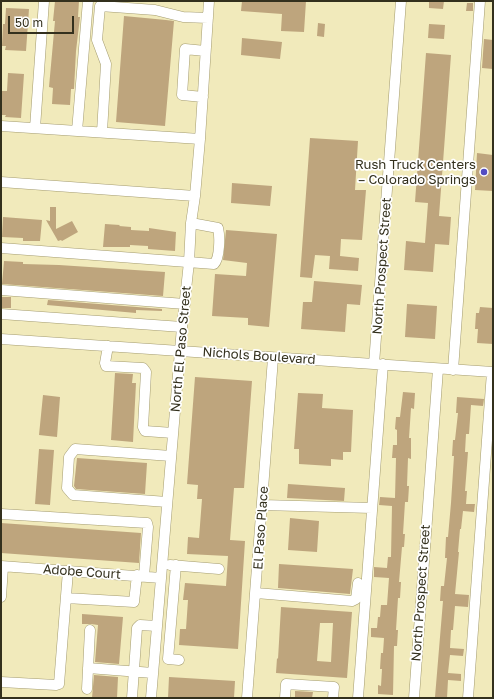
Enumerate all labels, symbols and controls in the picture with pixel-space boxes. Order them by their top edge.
scale bar [10,8,76,34]
text: 50 m [15,15,43,30]
place label: Rush Truck Centers – Colorado Springs [355,157,476,188]
marker: Rush Truck Centers – Colorado Springs [479,167,489,177]
street label: North Prospect Street [369,197,395,335]
street label: North El Paso Street [168,285,194,413]
street label: Nichols Boulevard [202,344,316,368]
street label: El Paso Place [250,486,272,570]
street label: North Prospect Street [408,524,434,662]
street label: Adobe Court [42,561,122,583]

